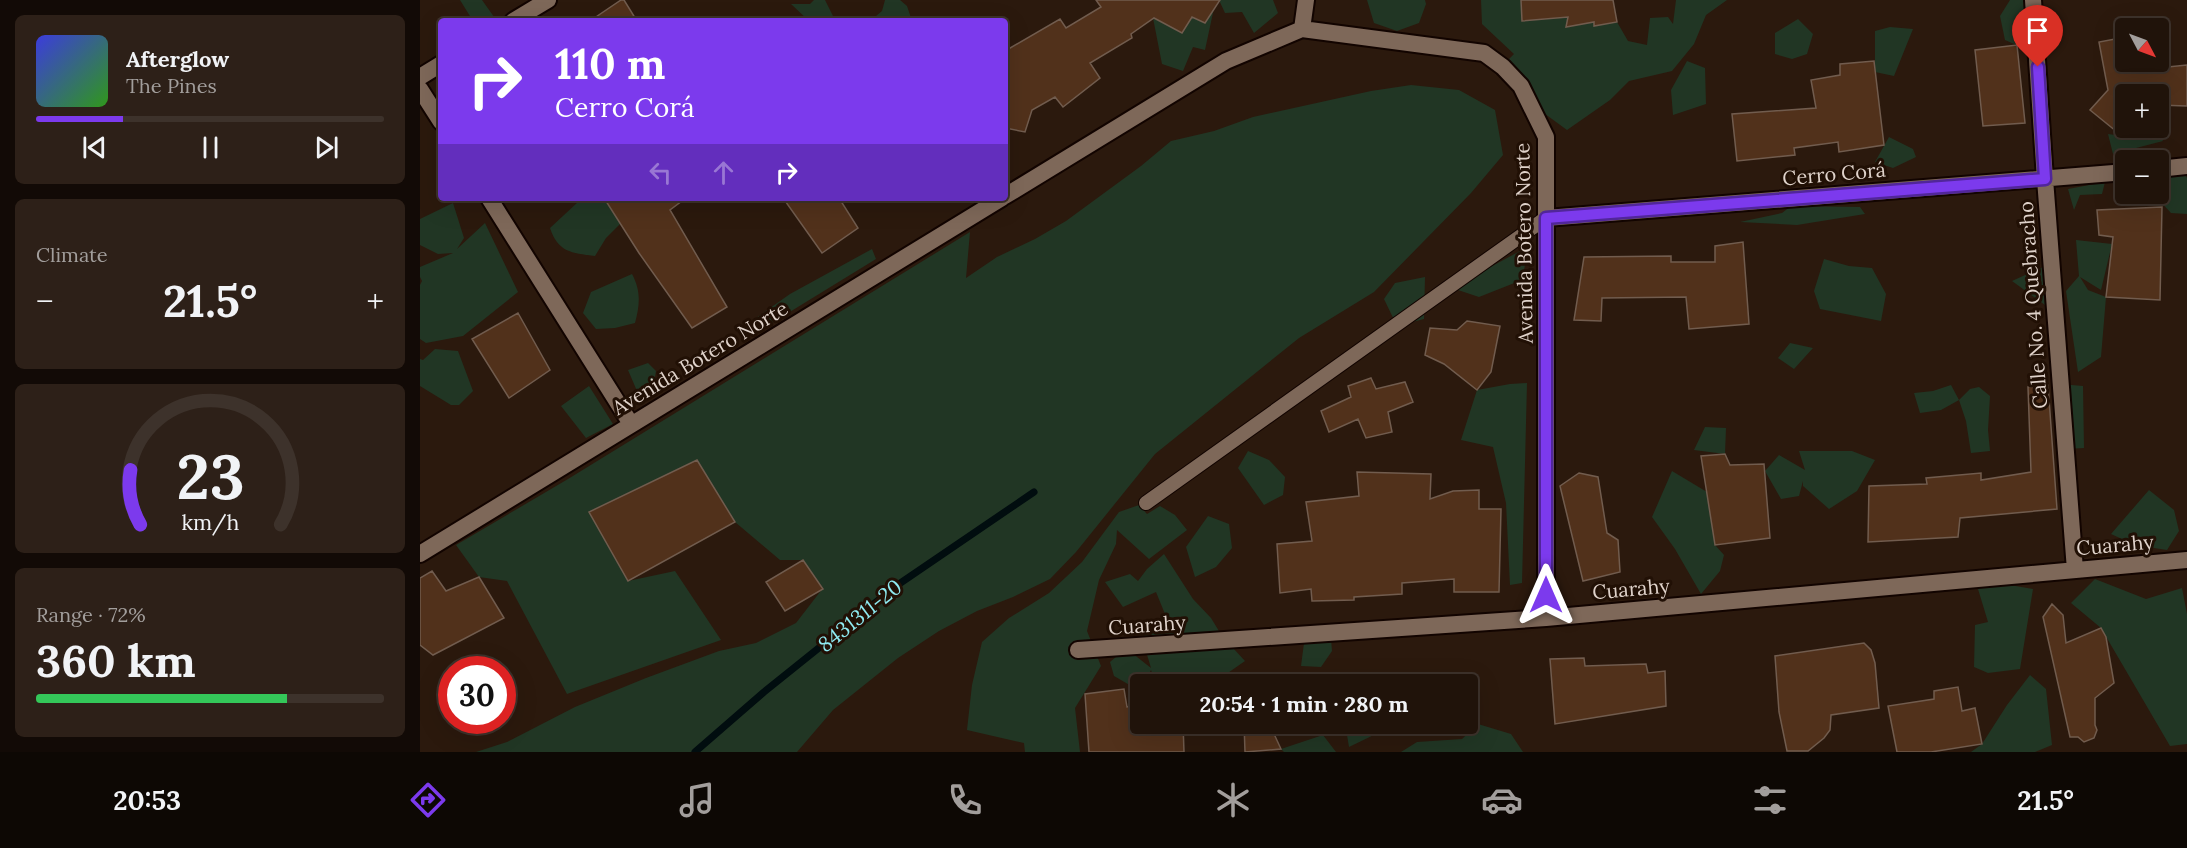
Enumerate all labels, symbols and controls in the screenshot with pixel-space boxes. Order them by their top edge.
pin [2012,5,2063,67]
icon: arrive [2021,14,2054,47]
north arrow [2115,18,2169,72]
map controls [2115,18,2169,204]
text: 110 m [555,37,666,91]
icon: right [456,42,534,120]
text: Afterglow [126,45,229,73]
text: The Pines [126,73,217,98]
button: + [2115,84,2169,138]
text: Cerro Corá [555,90,695,124]
icon: previous [78,131,111,164]
icon: pause [194,131,227,164]
icon: next [310,131,343,164]
street label: Avenida Botero Norte [1509,142,1538,345]
button: − [2115,150,2169,204]
icon: left [644,156,677,189]
icon: ahead [707,156,740,189]
icon: right [770,156,803,189]
street label: Cerro Corá [1781,157,1887,190]
street label: Calle No. 4 Quebracho [2013,201,2052,410]
text: Climate [36,242,108,267]
text: 21.5° [163,272,257,329]
text: − [36,280,54,322]
text: + [366,280,384,322]
street label: Avenida Botero Norte [606,295,792,420]
text: 23 [176,436,244,516]
text: km/h [181,509,239,537]
street label: Cuarahy [2075,529,2155,560]
position arrow [1514,563,1578,627]
water label: 8431311-20 [812,573,907,658]
street label: Cuarahy [1591,573,1671,604]
text: Range · 72% [36,602,146,627]
street label: Cuarahy [1107,609,1187,640]
text: 360 km [36,632,196,689]
speed limit sign: 30 [438,656,516,734]
text: 20:54 · 1 min · 280 m [1200,690,1408,718]
icon: directions [407,779,449,821]
icon: music [676,779,718,821]
icon: phone [944,779,986,821]
icon: climate [1212,779,1254,821]
icon: car [1481,779,1523,821]
icon: filters [1749,779,1791,821]
text: 20:53 [113,783,181,817]
text: 21.5° [2017,783,2074,817]

